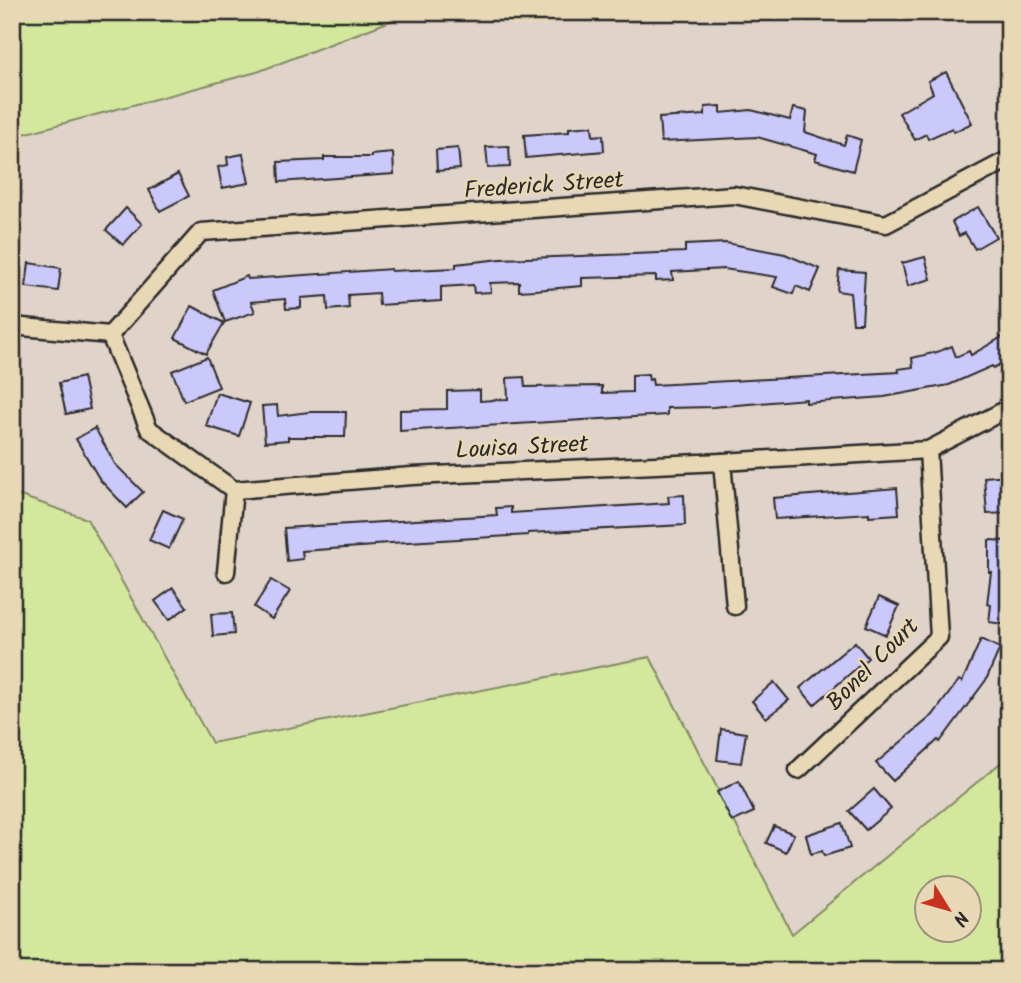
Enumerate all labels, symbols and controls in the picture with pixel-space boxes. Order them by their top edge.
street label: Frederick Street [463,161,626,211]
street label: Louisa Street [454,425,590,471]
street label: Bonel Court [817,609,929,721]
north arrow [912,874,982,944]
text: N [944,904,976,932]

